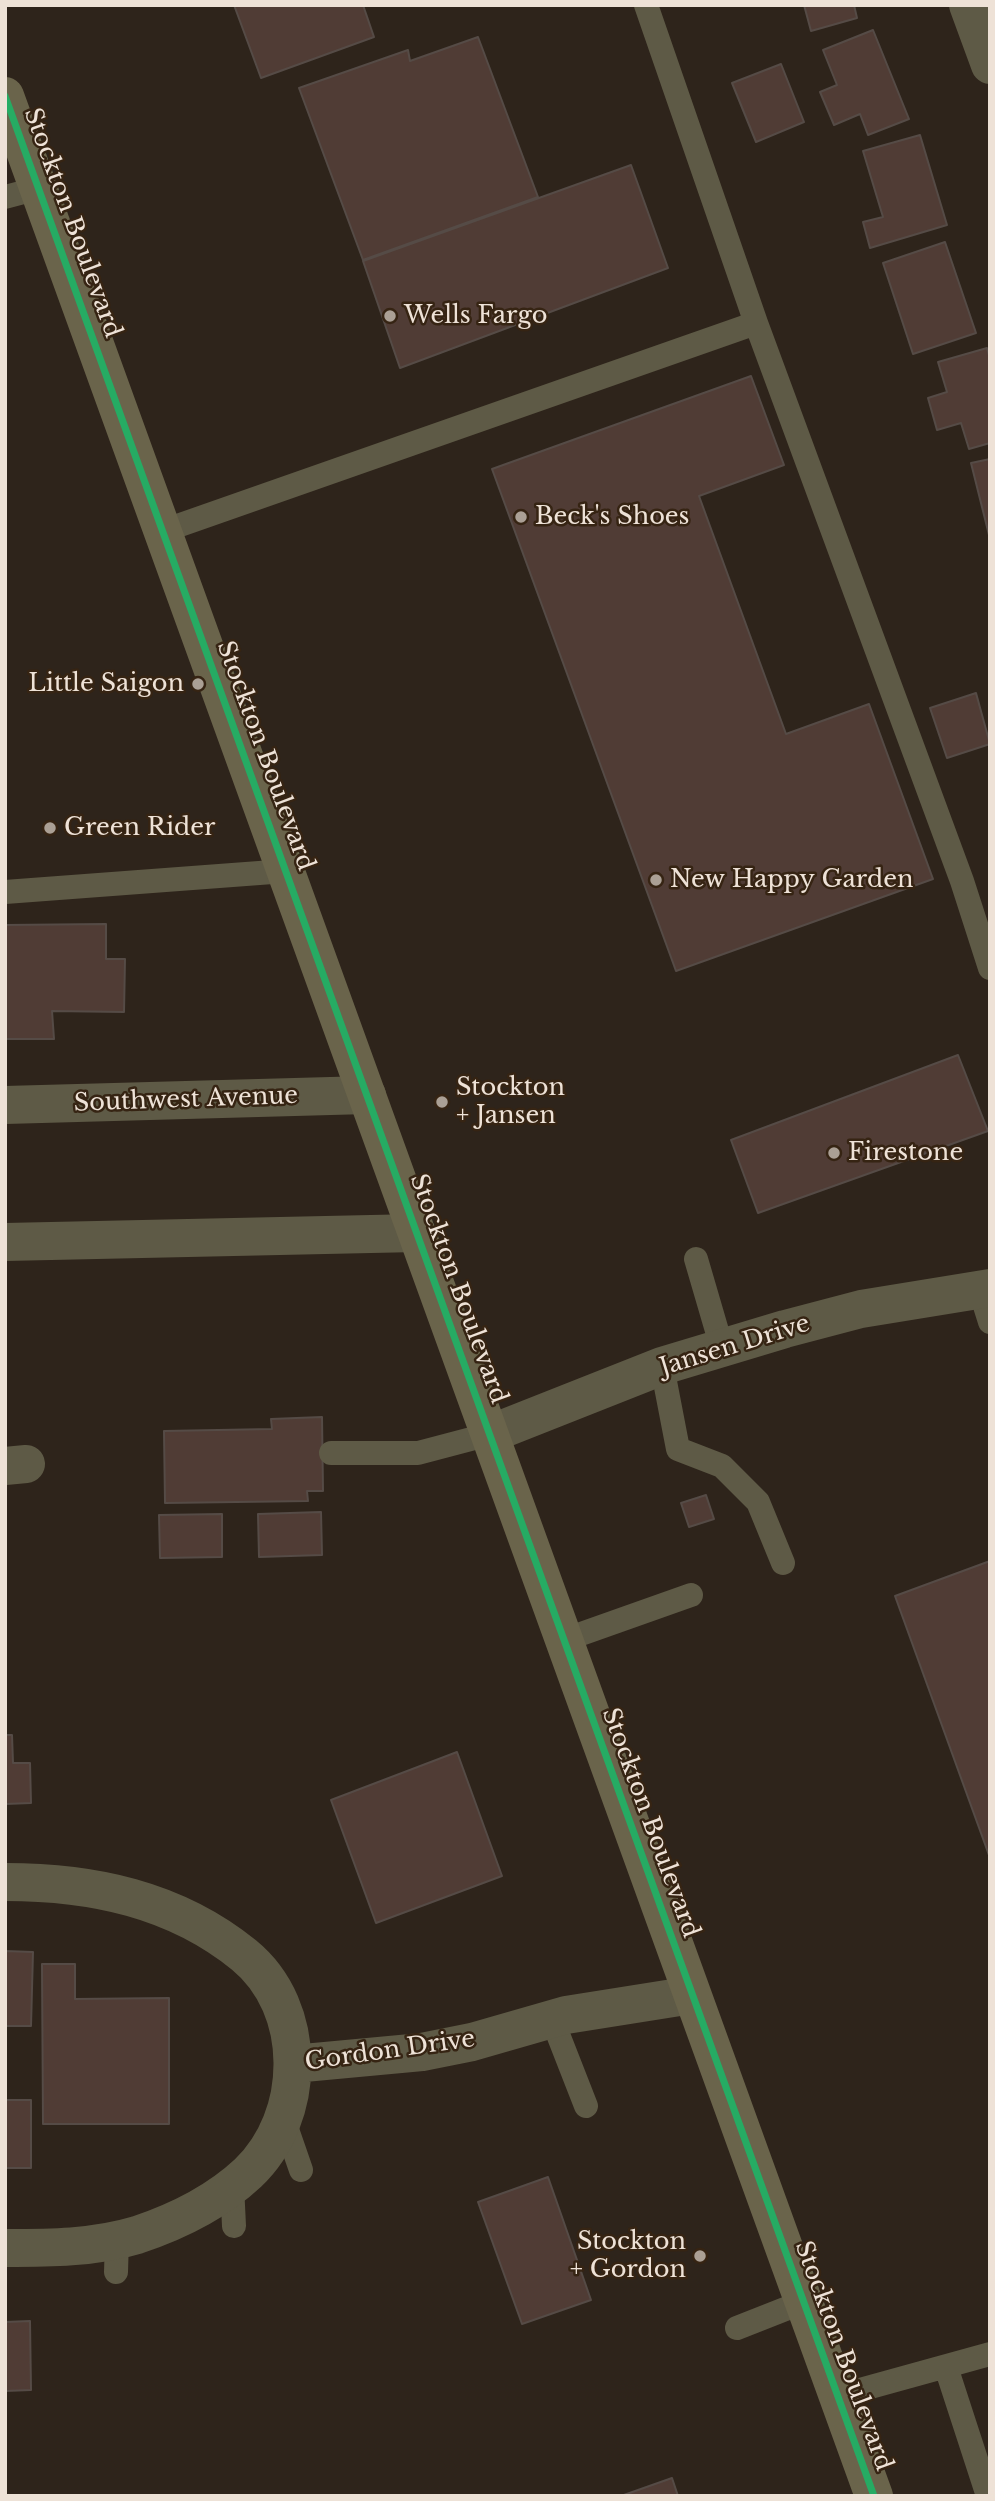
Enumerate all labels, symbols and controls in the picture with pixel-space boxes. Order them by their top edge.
street label: Stockton Boulevard [17,104,127,342]
place label: Wells Fargo [404,302,547,330]
marker: Wells Fargo [382,308,398,324]
place label: Beck's Shoes [535,503,690,531]
marker: Beck's Shoes [513,509,529,525]
street label: Stockton Boulevard [210,637,320,875]
place label: Little Saigon [28,670,184,698]
marker: Little Saigon [190,676,206,692]
place label: Green Rider [64,814,215,842]
marker: Green Rider [42,820,58,836]
place label: New Happy Garden [670,866,913,894]
marker: New Happy Garden [648,872,664,888]
place label: Stockton + Jansen [456,1074,565,1130]
street label: Southwest Avenue [73,1082,299,1118]
marker: Stockton + Jansen [434,1094,450,1110]
place label: Firestone [848,1139,963,1167]
marker: Firestone [826,1145,842,1161]
street label: Stockton Boulevard [403,1170,513,1408]
street label: Jansen Drive [657,1310,813,1382]
street label: Stockton Boulevard [595,1704,705,1942]
street label: Gordon Drive [303,2025,477,2077]
place label: Stockton + Gordon [570,2228,686,2284]
street label: Stockton Boulevard [788,2237,898,2475]
marker: Stockton + Gordon [692,2248,708,2264]

